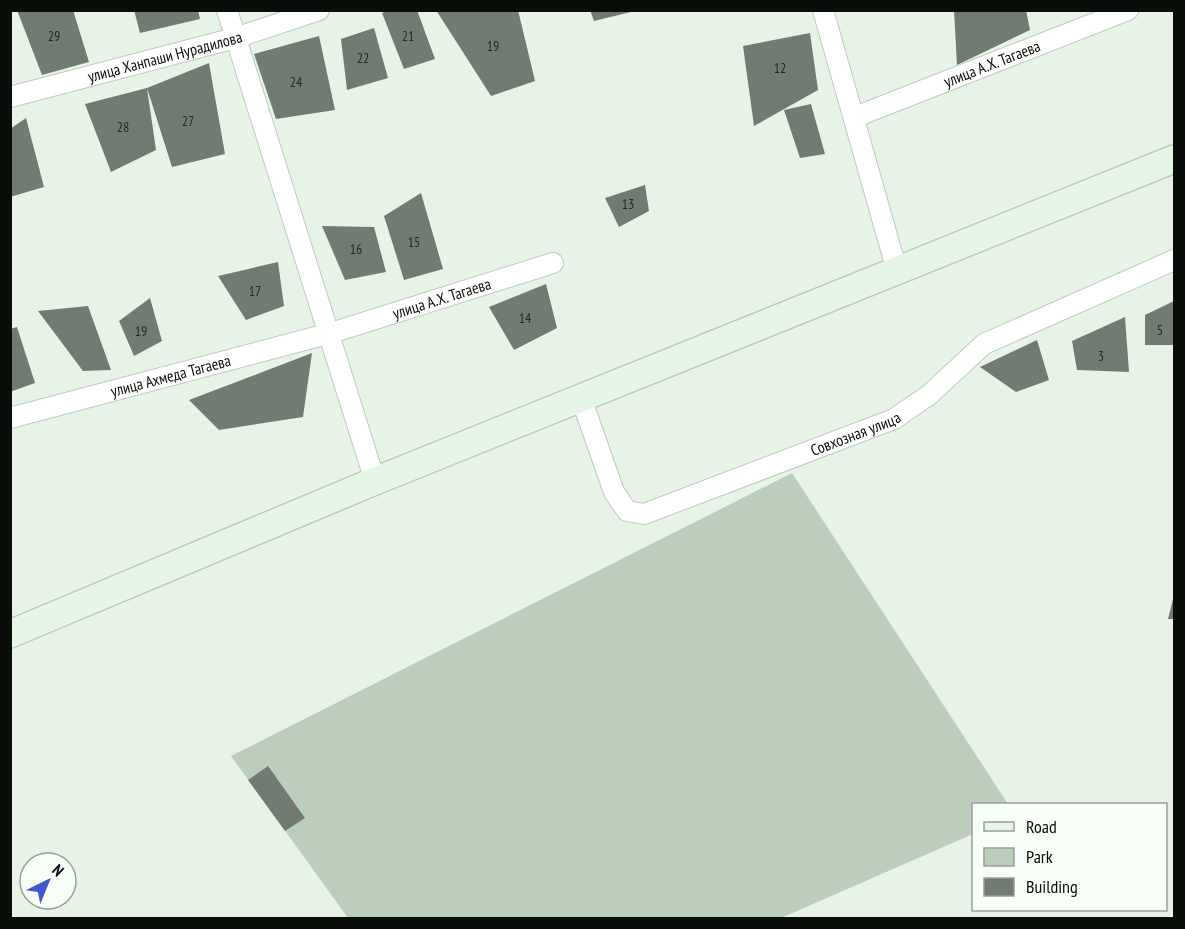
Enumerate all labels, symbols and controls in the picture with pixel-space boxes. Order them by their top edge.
street label: улица Ханпаши Нурадилова [85,26,245,86]
house number: 29 [48,27,60,45]
house number: 21 [402,27,414,45]
street label: улица А.Х. Тагаева [941,35,1043,91]
house number: 19 [487,37,499,55]
house number: 22 [357,49,369,67]
house number: 12 [774,59,786,77]
house number: 24 [290,73,303,91]
house number: 27 [182,112,194,130]
house number: 28 [117,118,129,136]
house number: 13 [622,195,634,213]
house number: 15 [408,233,420,251]
house number: 16 [350,240,362,258]
street label: улица А.Х. Тагаева [390,273,493,323]
house number: 17 [249,282,261,300]
house number: 14 [519,309,532,327]
house number: 5 [1157,321,1163,339]
house number: 19 [135,322,147,340]
house number: 3 [1098,347,1104,365]
street label: улица Ахмеда Тагаева [108,350,233,401]
street label: Совхозная улица [807,407,905,460]
legend [972,803,1167,911]
text: Road [1026,815,1057,838]
text: Park [1026,845,1053,868]
north arrow [18,851,78,911]
text: N [48,860,68,880]
text: Building [1026,875,1078,898]

